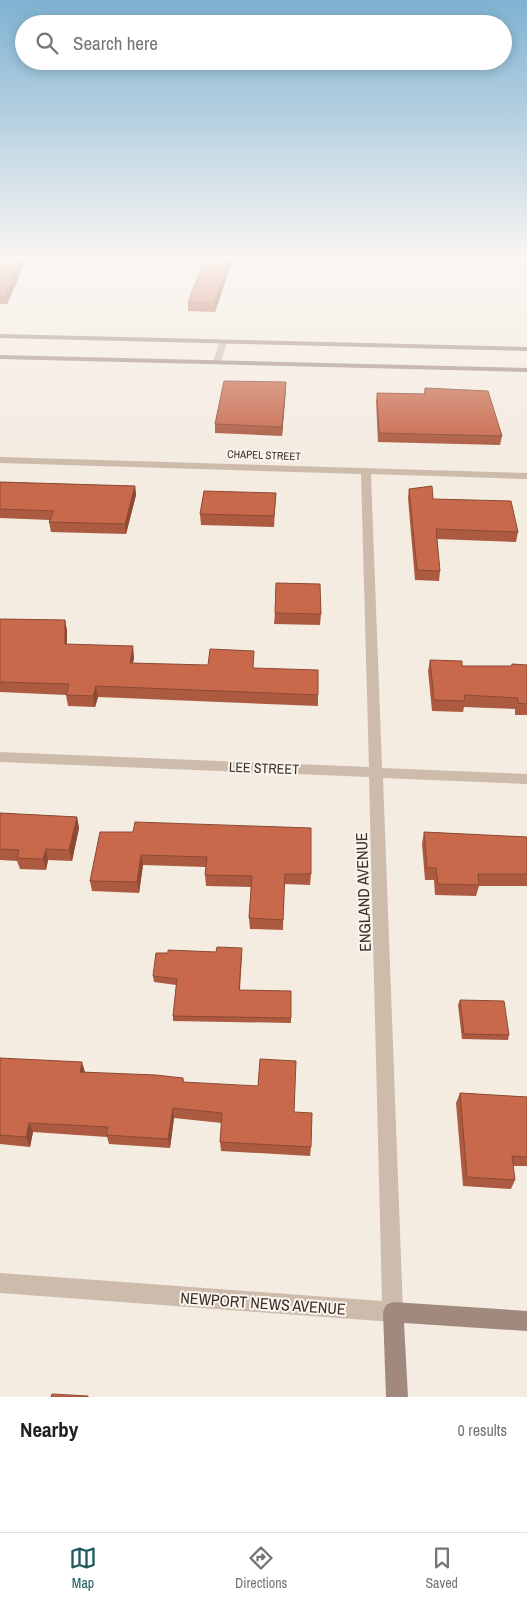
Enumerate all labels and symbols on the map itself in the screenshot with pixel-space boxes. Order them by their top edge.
street label: CHAPEL STREET [227,447,302,463]
street label: LEE STREET [229,758,299,778]
street label: ENGLAND AVENUE [350,832,376,952]
street label: NEWPORT NEWS AVENUE [180,1286,346,1320]

